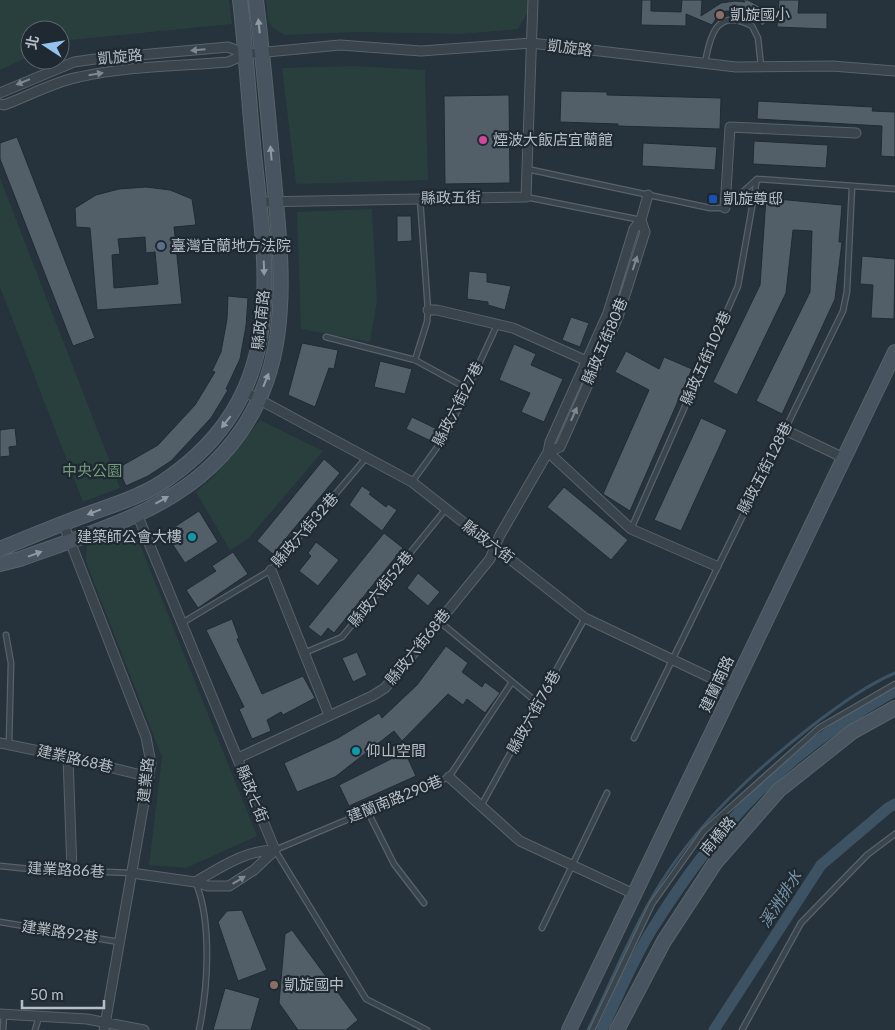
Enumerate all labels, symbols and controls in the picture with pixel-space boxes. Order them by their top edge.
place label: 凱旋國小 [730,5,790,23]
marker: 凱旋國小 [714,9,726,21]
one-way arrow [255,18,263,34]
north arrow [20,20,70,70]
text: 北 [22,34,42,51]
street label: 凱旋路 [547,35,594,59]
street label: 凱旋路 [97,45,143,67]
one-way arrow [190,46,206,54]
one-way arrow [88,70,104,78]
one-way arrow [16,79,30,87]
place label: 煙波大飯店宜蘭館 [493,130,613,148]
marker: 煙波大飯店宜蘭館 [477,134,489,146]
one-way arrow [267,145,275,161]
street label: 縣政五街 [421,187,481,207]
place label: 凱旋尊邸 [723,189,783,207]
marker: 凱旋尊邸 [707,193,719,205]
place label: 臺灣宜蘭地方法院 [171,236,291,254]
marker: 臺灣宜蘭地方法院 [155,240,167,252]
one-way arrow [632,256,639,271]
one-way arrow [260,260,268,276]
street label: 縣政南路 [248,289,272,351]
street label: 縣政五街80巷 [578,295,630,387]
street label: 縣政五街102巷 [676,308,734,407]
street label: 縣政六街27巷 [428,358,486,449]
one-way arrow [263,373,271,387]
one-way arrow [571,407,579,421]
one-way arrow [221,415,232,428]
street label: 縣政五街128巷 [733,418,795,517]
park label: 中央公園 [62,461,122,479]
street label: 縣政六街32巷 [267,489,341,570]
one-way arrow [155,496,170,504]
one-way arrow [87,509,102,516]
street label: 縣政六街 [459,516,518,566]
place label: 建築師公會大樓 [77,527,182,545]
marker: 建築師公會大樓 [186,531,198,543]
street label: 縣政六街52巷 [344,547,416,630]
one-way arrow [28,550,43,557]
street label: 縣政六街68巷 [381,605,453,688]
street label: 建蘭南路 [695,653,737,715]
street label: 縣政六街76巷 [503,667,563,756]
street label: 建業路68巷 [35,741,115,776]
place label: 仰山空間 [366,741,426,759]
marker: 仰山空間 [350,745,362,757]
street label: 建業路 [134,757,156,803]
street label: 縣政七街 [233,762,273,825]
street label: 建蘭南路290巷 [344,771,445,825]
street label: 南橋路 [696,812,739,858]
street label: 建業路86巷 [27,858,105,880]
water label: 溪洲排水 [754,866,806,931]
one-way arrow [233,875,246,885]
street label: 建業路92巷 [21,916,100,946]
place label: 凱旋國中 [284,975,344,993]
scale bar [22,978,105,1010]
marker: 凱旋國中 [268,979,280,991]
text: 50 m [30,985,64,1003]

